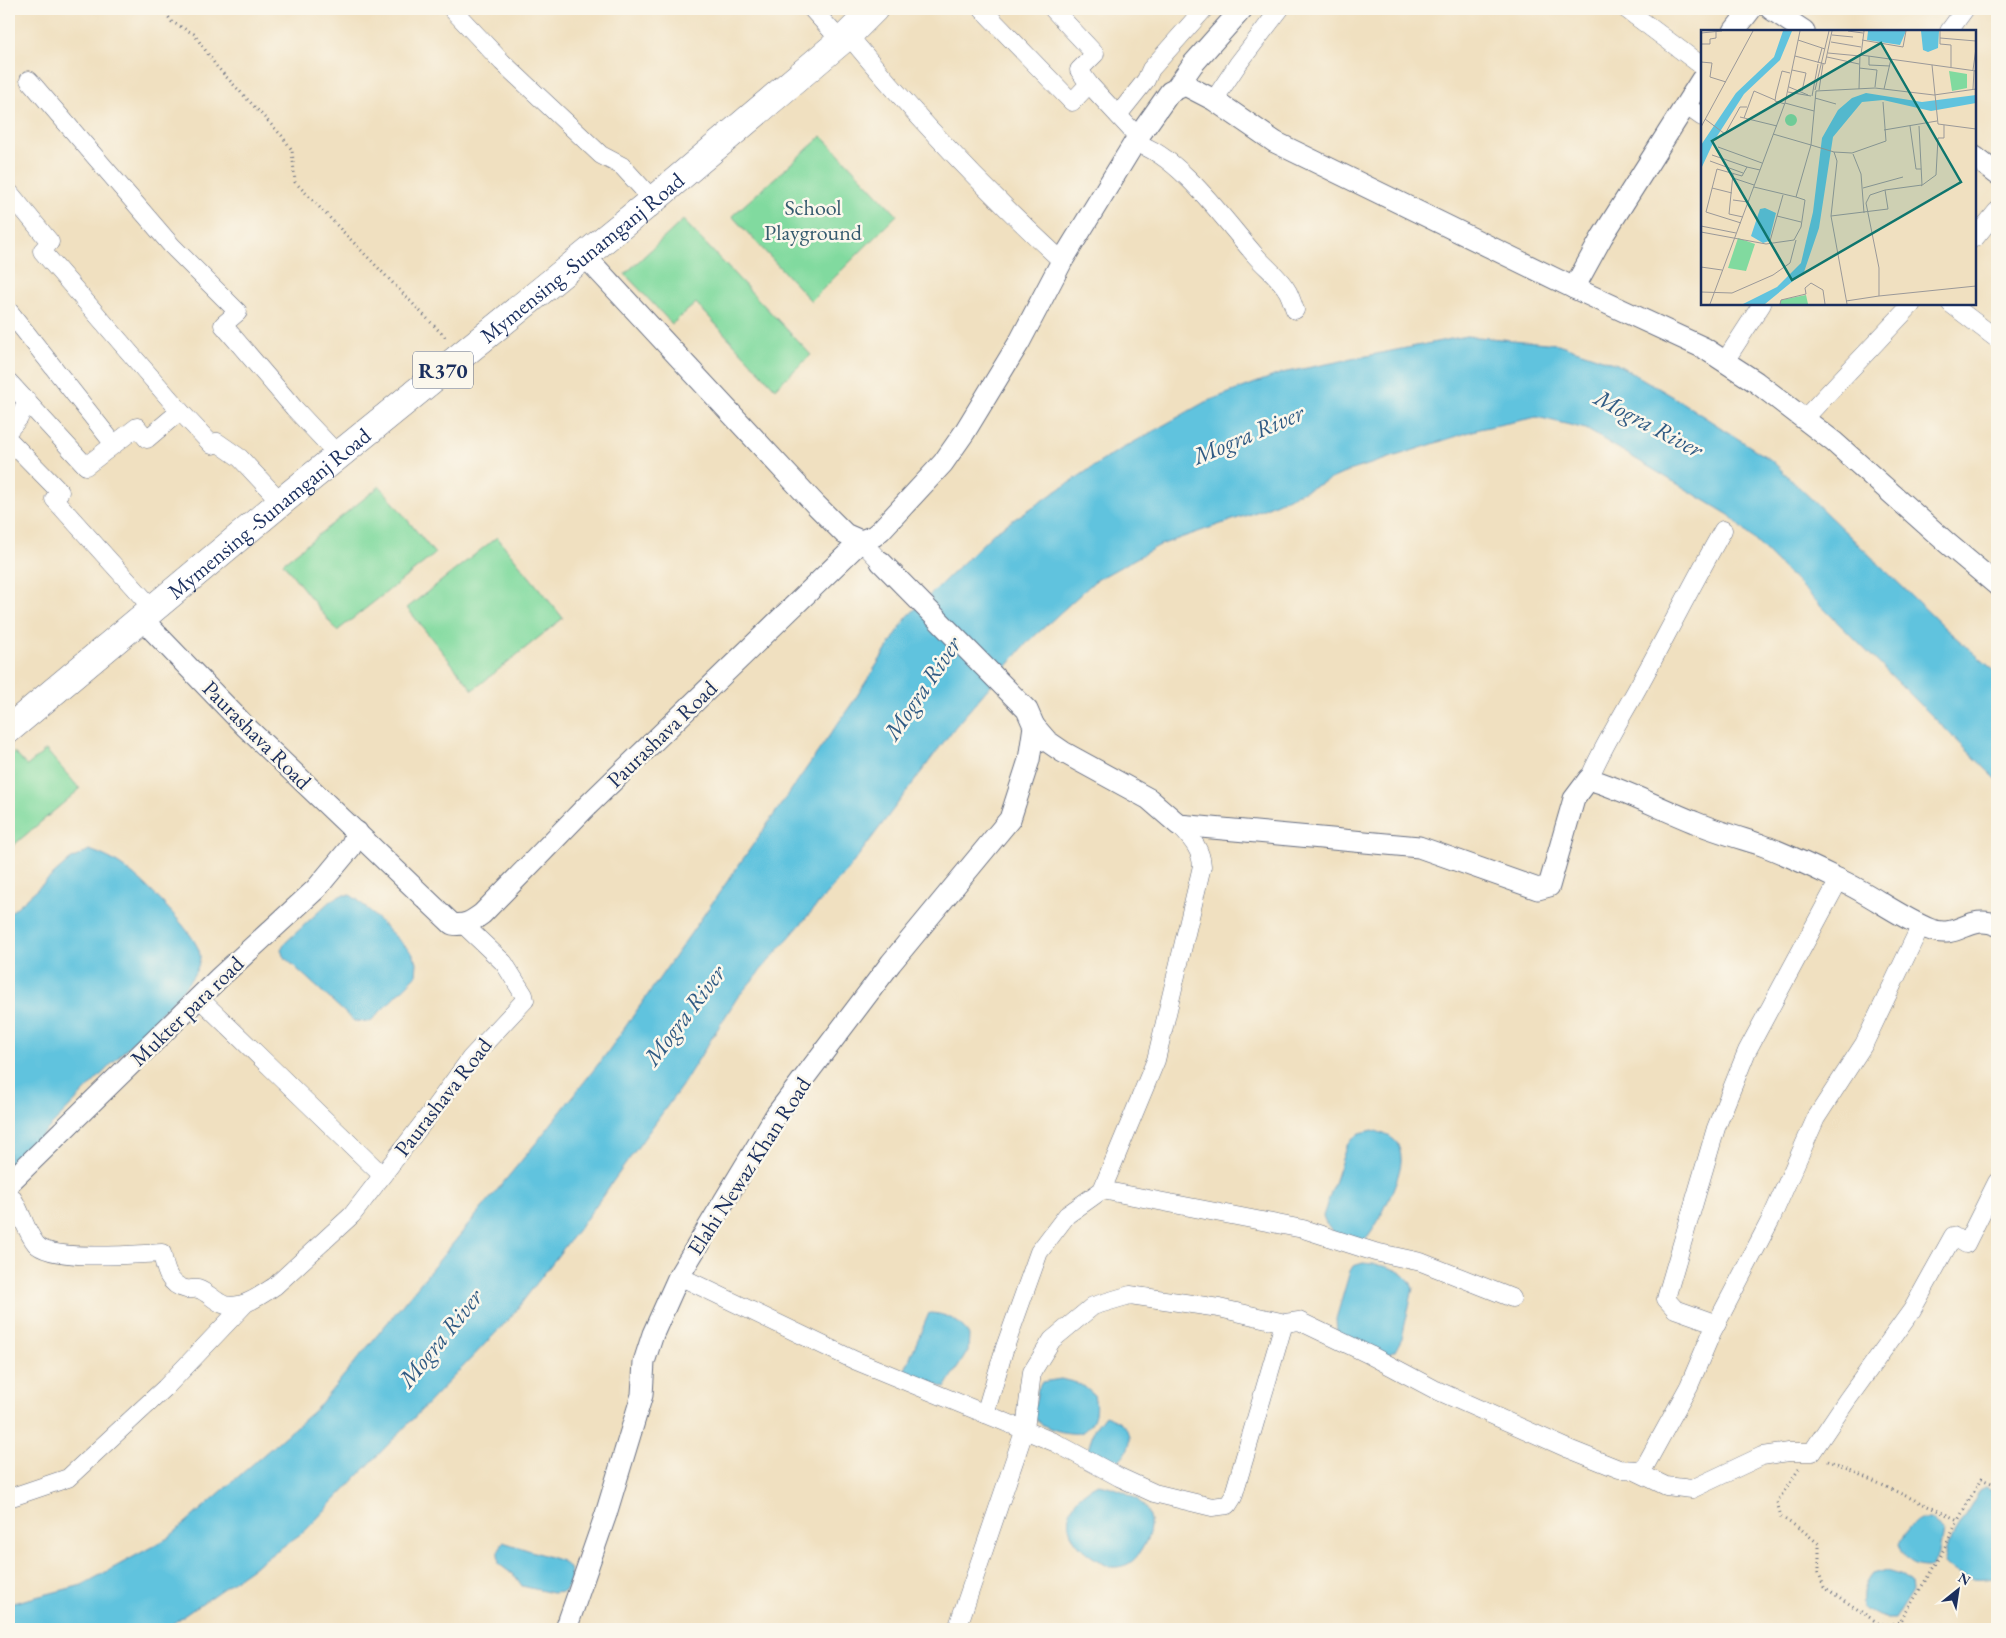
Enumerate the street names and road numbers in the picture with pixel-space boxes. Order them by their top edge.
street label: Mymensing -Sunamganj Road [474,165,691,349]
road number: R370 [413,352,473,388]
street label: Mymensing -Sunamganj Road [161,420,377,605]
street label: Paurashava Road [601,673,724,794]
street label: Paurashava Road [196,674,318,796]
street label: Mukter para road [124,949,251,1072]
street label: Paurashava Road [388,1031,499,1162]
street label: Elahi Newaz Khan Road [681,1071,818,1260]

